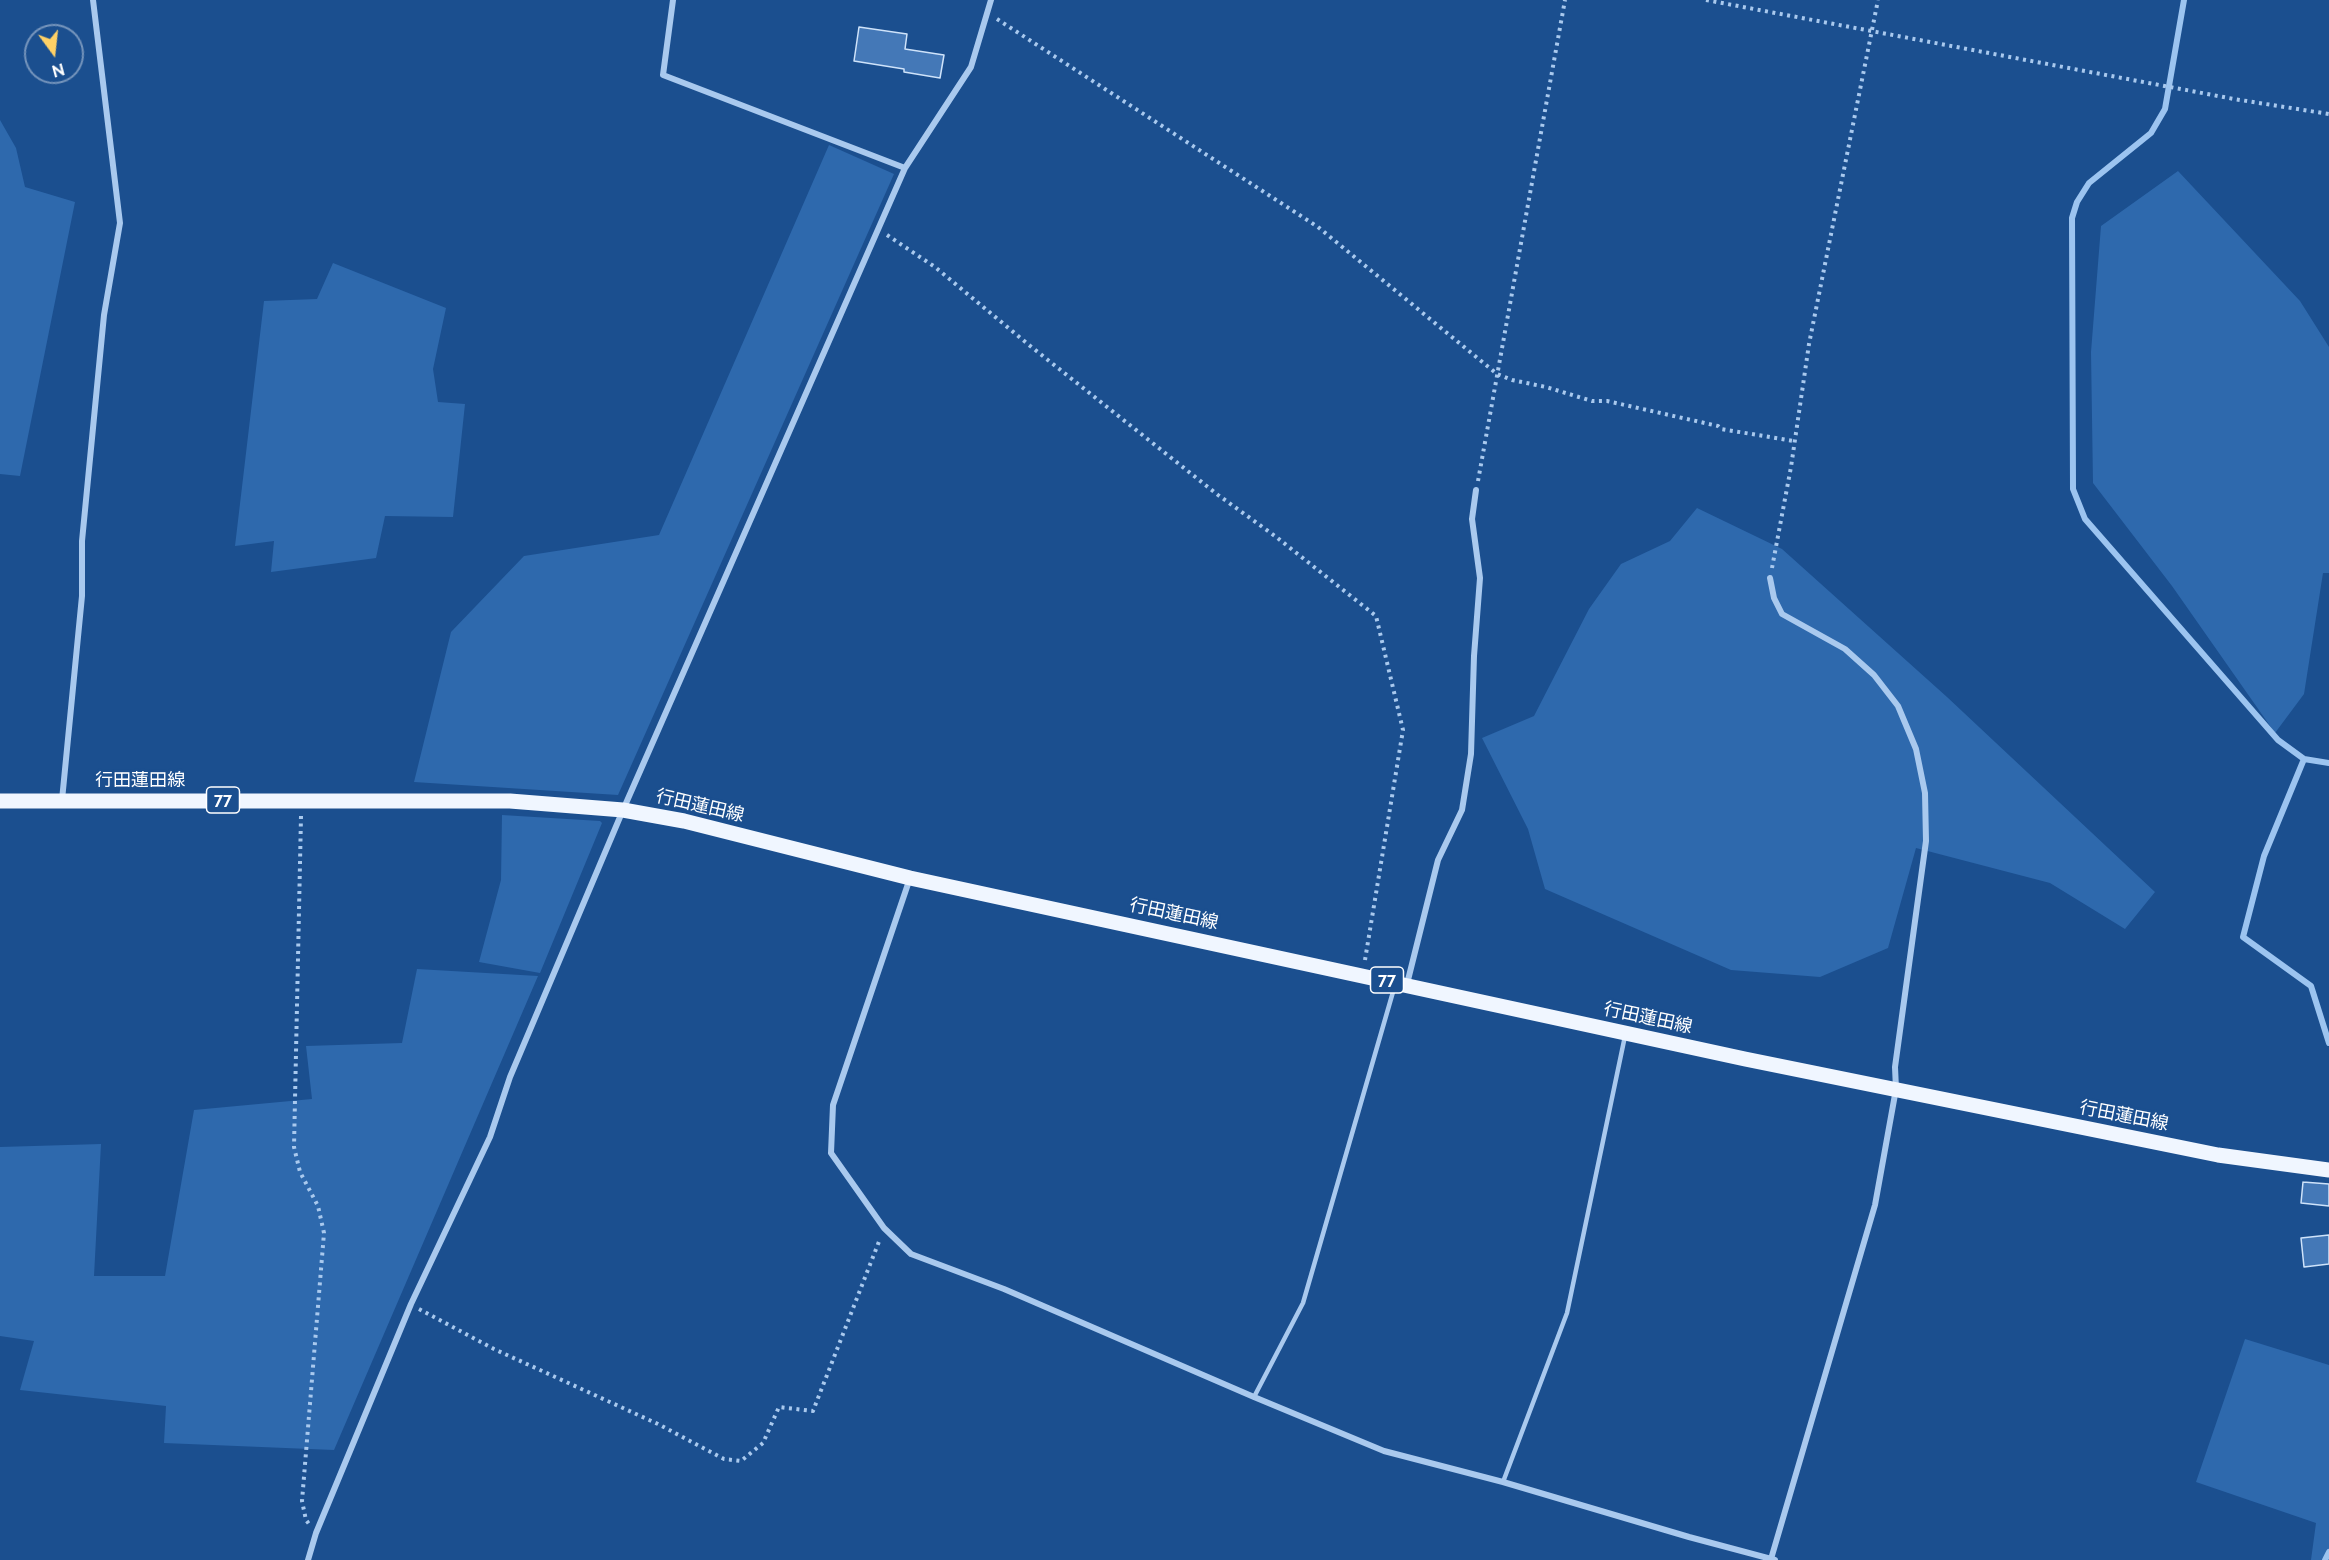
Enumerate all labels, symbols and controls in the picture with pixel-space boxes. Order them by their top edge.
north arrow [24,24,84,84]
text: N [50,59,67,81]
street label: 行田蓮田線 [95,770,185,792]
street label: 行田蓮田線 [654,785,746,827]
road number: 77 [206,787,240,813]
street label: 行田蓮田線 [1128,894,1220,934]
road number: 77 [1370,967,1404,993]
street label: 行田蓮田線 [1602,998,1694,1038]
street label: 行田蓮田線 [2078,1097,2170,1135]

